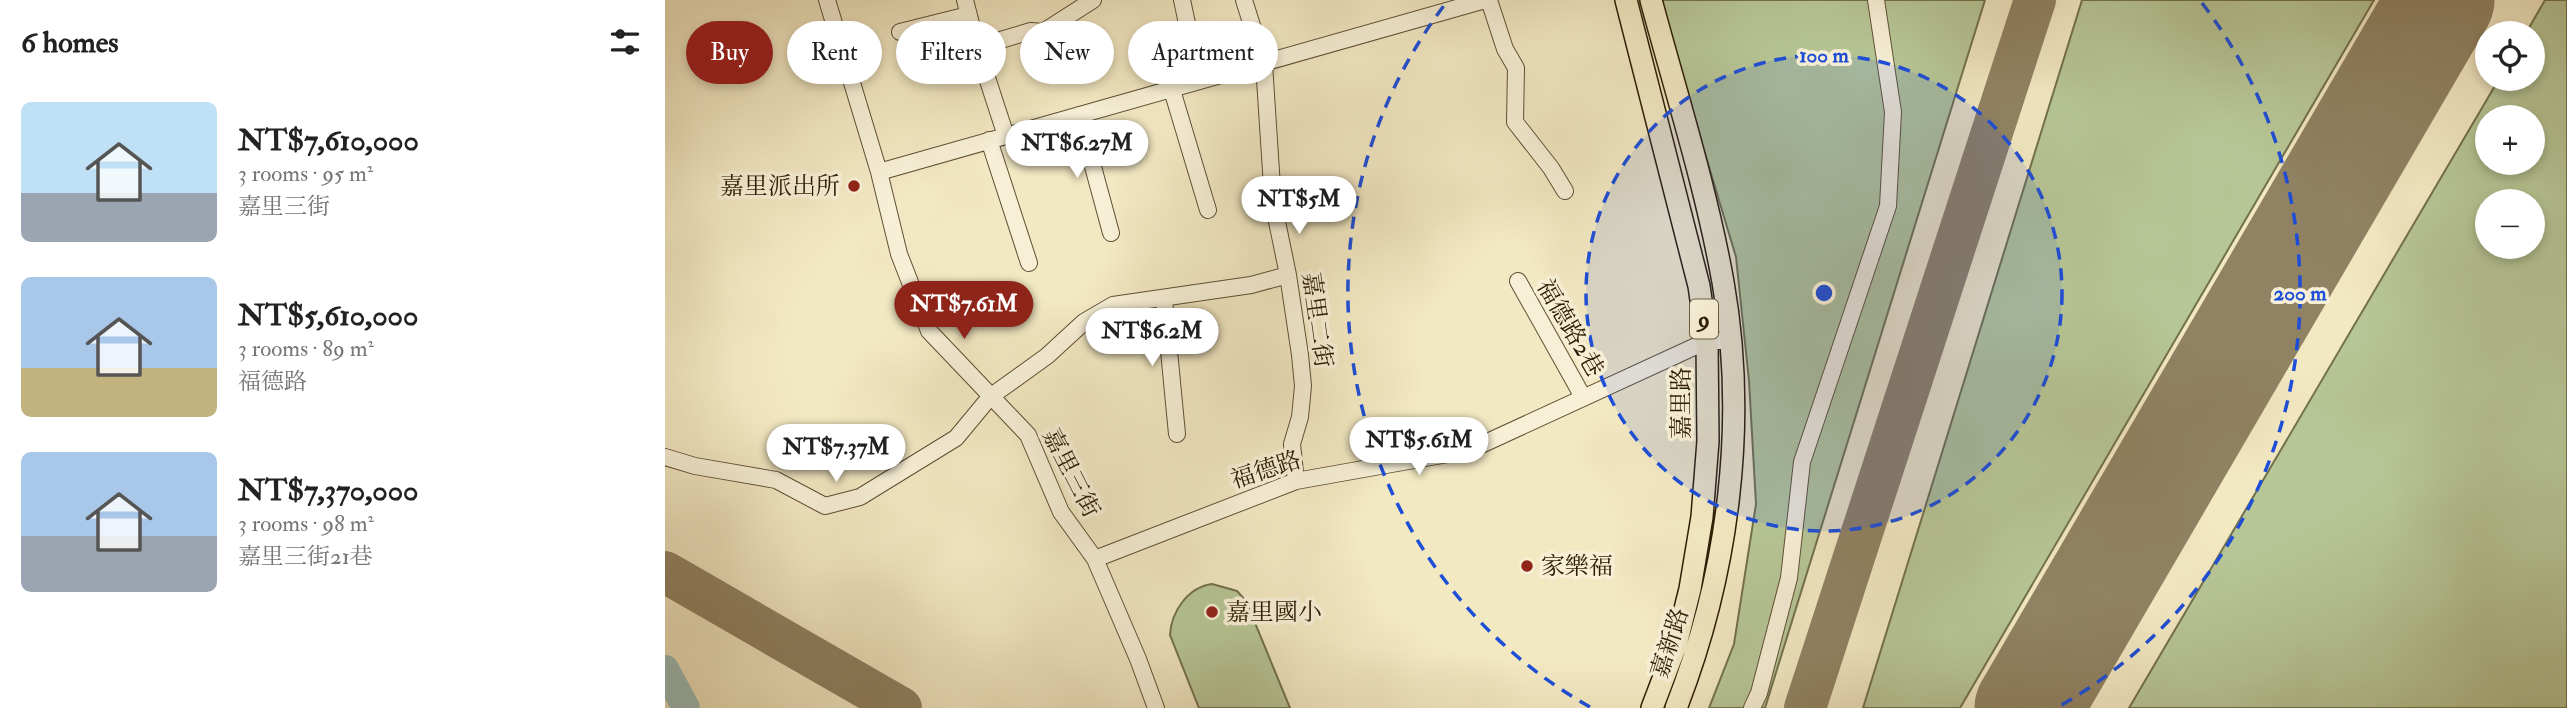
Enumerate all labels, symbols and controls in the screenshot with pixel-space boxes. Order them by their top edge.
chip: Buy [686,21,773,84]
chip: Rent [787,21,882,84]
chip: Filters [896,21,1006,84]
chip: New [1020,21,1114,84]
chip: Apartment [1128,21,1278,84]
map controls [2475,21,2545,259]
button: locate [2475,21,2545,91]
icon: filters [606,23,644,61]
text: 6 homes [21,24,119,61]
text: 100 m [1799,42,1850,69]
button: + [2475,105,2545,175]
pin: NT$6.27M [1005,120,1149,180]
text: NT$7,610,000 [238,122,419,159]
text: NT$6.27M [1021,128,1133,157]
icon: home [77,130,161,214]
text: 3 rooms · 95 m² [238,159,373,188]
place label: 嘉里派出所 [720,171,840,202]
pin: NT$5M [1250,176,1348,236]
marker: 嘉里派出所 [846,178,862,194]
text: NT$5M [1257,184,1341,213]
button: − [2475,189,2545,259]
text: 嘉里三街 [238,192,330,221]
street label: 嘉里二街 [1295,270,1339,370]
street label: 福德路2巷 [1530,273,1610,383]
text: 200 m [2274,280,2327,307]
centre of rings [1812,281,1836,305]
pin: NT$7.61M [892,282,1036,341]
text: NT$7.61M [910,289,1018,318]
text: NT$5,610,000 [238,297,418,334]
road number: 9 [1690,300,1718,338]
icon: home [77,305,161,389]
pin: NT$6.2M [1087,308,1217,368]
text: NT$6.2M [1102,316,1202,345]
text: 3 rooms · 89 m² [238,334,374,363]
text: 福德路 [238,367,307,396]
street label: 嘉里路 [1666,367,1697,439]
pin: NT$5.61M [1347,418,1491,477]
street label: 嘉里三街 [1035,423,1107,523]
pin: NT$7.37M [764,424,908,484]
text: NT$5.61M [1366,425,1472,454]
text: NT$7.37M [783,432,890,461]
street label: 福德路 [1227,444,1305,496]
text: NT$7,370,000 [238,472,418,509]
icon: home [77,480,161,564]
text: 3 rooms · 98 m² [238,509,374,538]
text: 嘉里三街21巷 [238,542,373,571]
place label: 家樂福 [1541,551,1613,582]
marker: 家樂福 [1519,558,1535,574]
place label: 嘉里國小 [1226,597,1322,628]
marker: 嘉里國小 [1204,604,1220,620]
street label: 嘉新路 [1644,604,1696,682]

